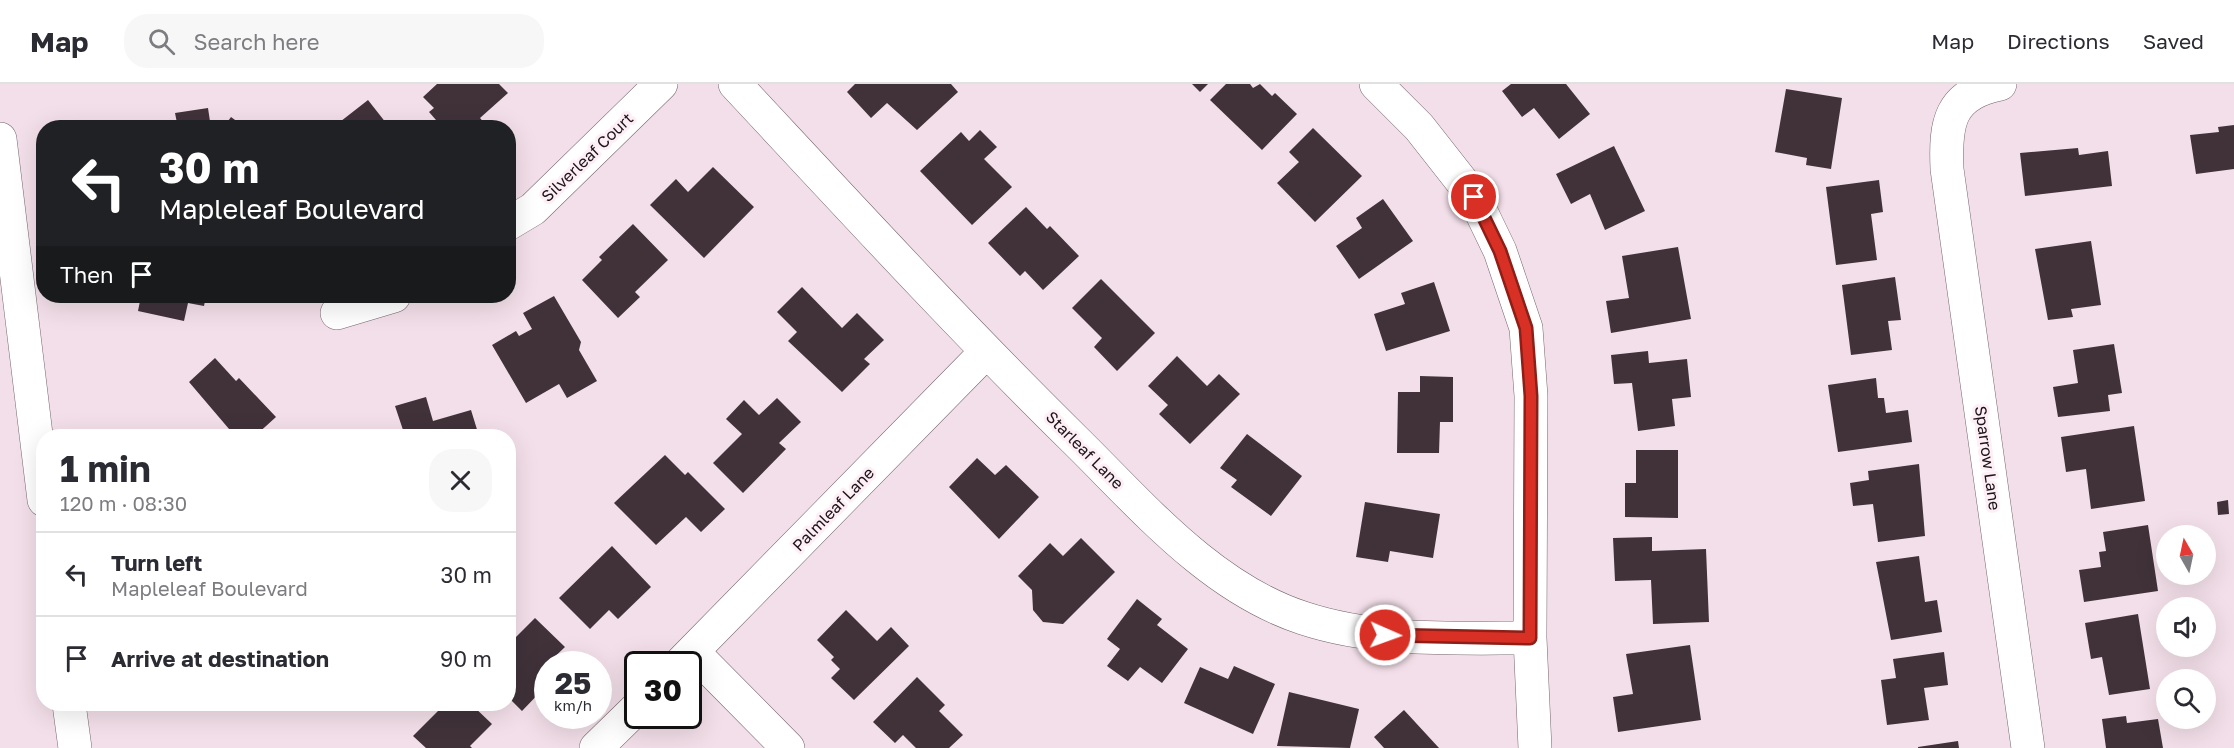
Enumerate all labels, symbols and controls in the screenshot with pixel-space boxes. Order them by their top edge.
search box [124,14,544,68]
text: Map [30,25,88,58]
icon: search [145,25,178,58]
text: Search here [193,28,319,55]
text: Map [1931,28,1974,54]
text: Directions [2007,28,2110,54]
text: Saved [2143,28,2204,54]
street label: Silverleaf Court [537,108,637,206]
text: 30 m [159,142,259,192]
icon: left [60,144,138,222]
pin [1448,171,1499,222]
icon: arrive [1457,180,1490,213]
text: Mapleleaf Boulevard [159,193,425,225]
icon: arrive [125,258,158,291]
text: Then [60,261,113,288]
street label: Sparrow Lane [1971,404,2005,512]
street label: Starleaf Lane [1042,407,1128,493]
text: 1 min [60,447,151,490]
button: close [429,449,492,512]
street label: Palmleaf Lane [788,463,878,555]
text: 120 m · 08:30 [60,491,187,515]
north arrow [2156,525,2216,585]
map controls [2156,525,2216,729]
text: Turn left [111,549,202,576]
icon: left [60,558,93,591]
text: 30 m [441,561,492,588]
text: Mapleleaf Boulevard [111,576,308,600]
button: sound [2156,597,2216,657]
position arrow [1353,603,1417,667]
icon: arrive [60,642,93,675]
text: Arrive at destination [111,645,329,672]
text: 90 m [440,645,492,672]
speed limit sign: 30 [624,651,702,729]
text: 25 [555,665,591,701]
button: search [2156,669,2216,729]
text: km/h [554,696,592,714]

